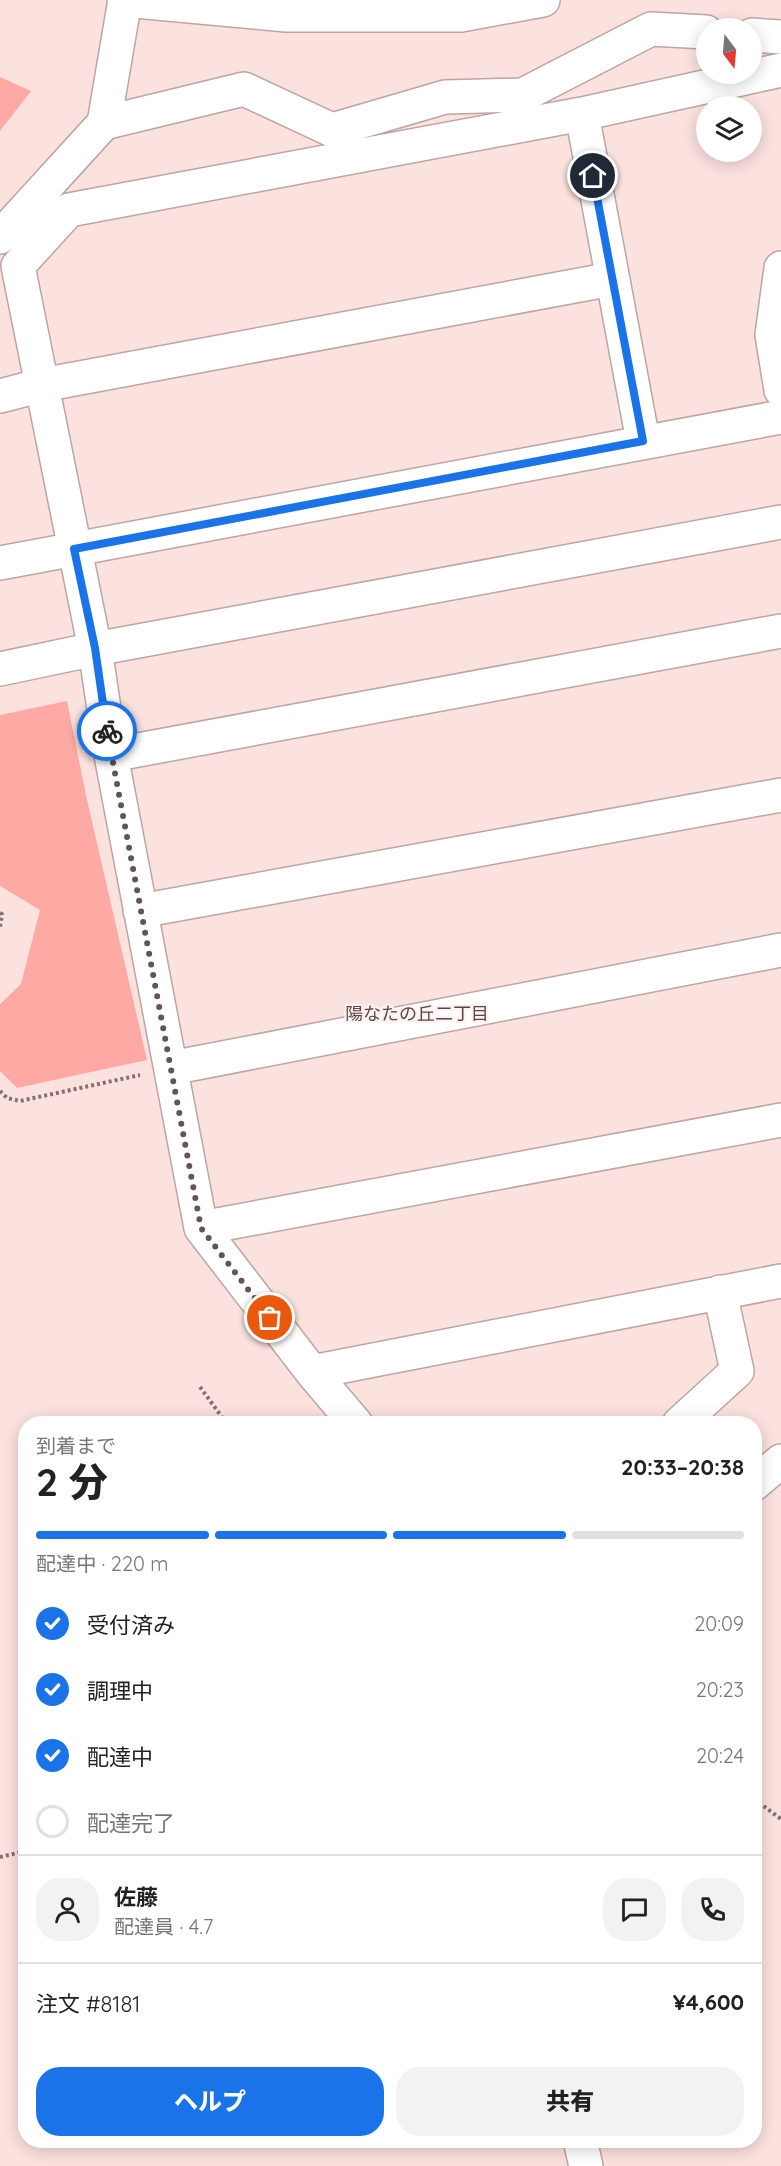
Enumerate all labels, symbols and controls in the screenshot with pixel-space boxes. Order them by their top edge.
north arrow [696,18,762,84]
map controls [696,18,762,162]
button: layers [696,96,762,162]
pin [567,150,618,201]
icon: home [576,159,609,192]
courier [77,701,137,761]
icon: bike [91,715,124,748]
district label: 陽なたの丘二丁目 [345,1002,489,1025]
pin [244,1292,295,1343]
icon: bag [253,1301,286,1334]
text: 到着まで [36,1433,116,1458]
text: 20:33–20:38 [621,1453,744,1481]
text: 2 分 [36,1457,108,1506]
text: 配達中 · 220 m [36,1551,169,1576]
icon: check [36,1607,69,1640]
text: 受付済み [87,1611,175,1639]
text: 20:09 [694,1611,744,1636]
icon: check [36,1673,69,1706]
text: 調理中 [87,1677,153,1705]
text: 20:23 [696,1677,744,1702]
icon: check [36,1739,69,1772]
text: 配達中 [87,1743,153,1771]
text: 20:24 [696,1743,744,1768]
text: 配達完了 [87,1809,175,1837]
button: person [36,1878,99,1941]
button: chat [603,1878,666,1941]
button: phone [681,1878,744,1941]
text: 佐藤 [114,1883,158,1911]
text: 配達員 · 4.7 [114,1914,213,1939]
text: ¥4,600 [673,1988,744,2016]
text: 注文 #8181 [36,1990,140,2018]
button: ヘルプ [36,2067,384,2136]
button: 共有 [396,2067,744,2136]

